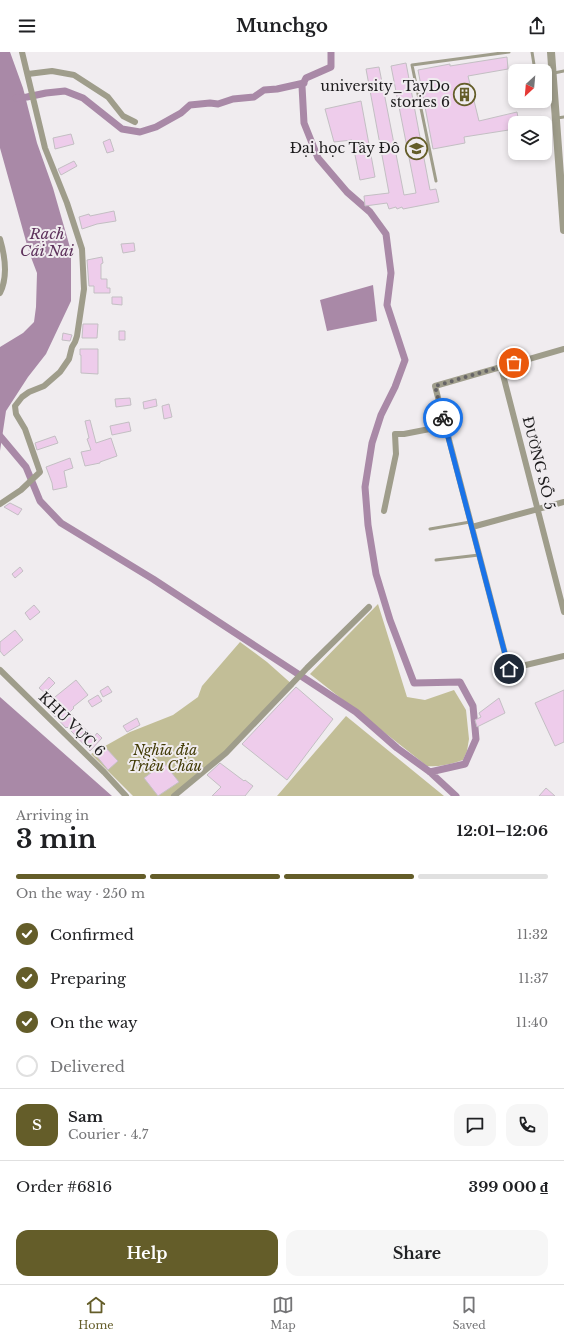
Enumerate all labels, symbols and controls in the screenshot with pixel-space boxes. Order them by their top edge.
icon: menu [16,15,38,37]
text: Munchgo [236,15,328,37]
icon: share [526,15,548,37]
north arrow [508,64,552,108]
map controls [508,64,552,160]
place label: university_TayDo stories 6 [321,77,450,111]
building icon: university_TayDo stories 6 [452,81,478,107]
button: layers [508,116,552,160]
school or university icon: Đại học Tây Đô [403,135,429,161]
place label: Đại học Tây Đô [290,139,400,157]
water label: Rạch Cái Nai [20,224,75,260]
pin [497,346,531,380]
icon: bag [503,352,525,374]
courier [423,398,463,438]
icon: bike [432,407,454,429]
street label: ĐƯỜNG SỐ 5 [519,414,560,512]
pin [492,652,526,686]
icon: home [498,658,520,680]
street label: KHU VỰC 6 [35,688,109,760]
park label: Nghĩa địa Triều Châu [128,741,202,775]
text: Arriving in [16,807,89,824]
text: 12:01–12:06 [457,821,548,840]
text: 3 min [16,823,97,855]
text: On the way · 250 m [16,885,145,902]
icon: check [16,923,38,945]
text: Confirmed [50,925,134,944]
text: 11:32 [517,926,548,943]
icon: check [16,967,38,989]
text: Preparing [50,969,126,988]
text: 11:37 [518,970,548,987]
icon: check [16,1011,38,1033]
text: On the way [50,1013,138,1032]
text: 11:40 [516,1014,548,1031]
text: Delivered [50,1057,125,1076]
button: chat [454,1104,496,1146]
button: phone [506,1104,548,1146]
text: Sam [68,1107,103,1126]
text: S [32,1115,42,1134]
text: Courier · 4.7 [68,1126,148,1143]
text: Order #6816 [16,1177,112,1196]
text: 399 000 ₫ [469,1177,548,1196]
button: Help [16,1230,278,1276]
button: Share [286,1230,548,1276]
tab: Home [78,1294,114,1332]
tab: Map [270,1294,296,1332]
tab: Saved [452,1294,486,1332]

